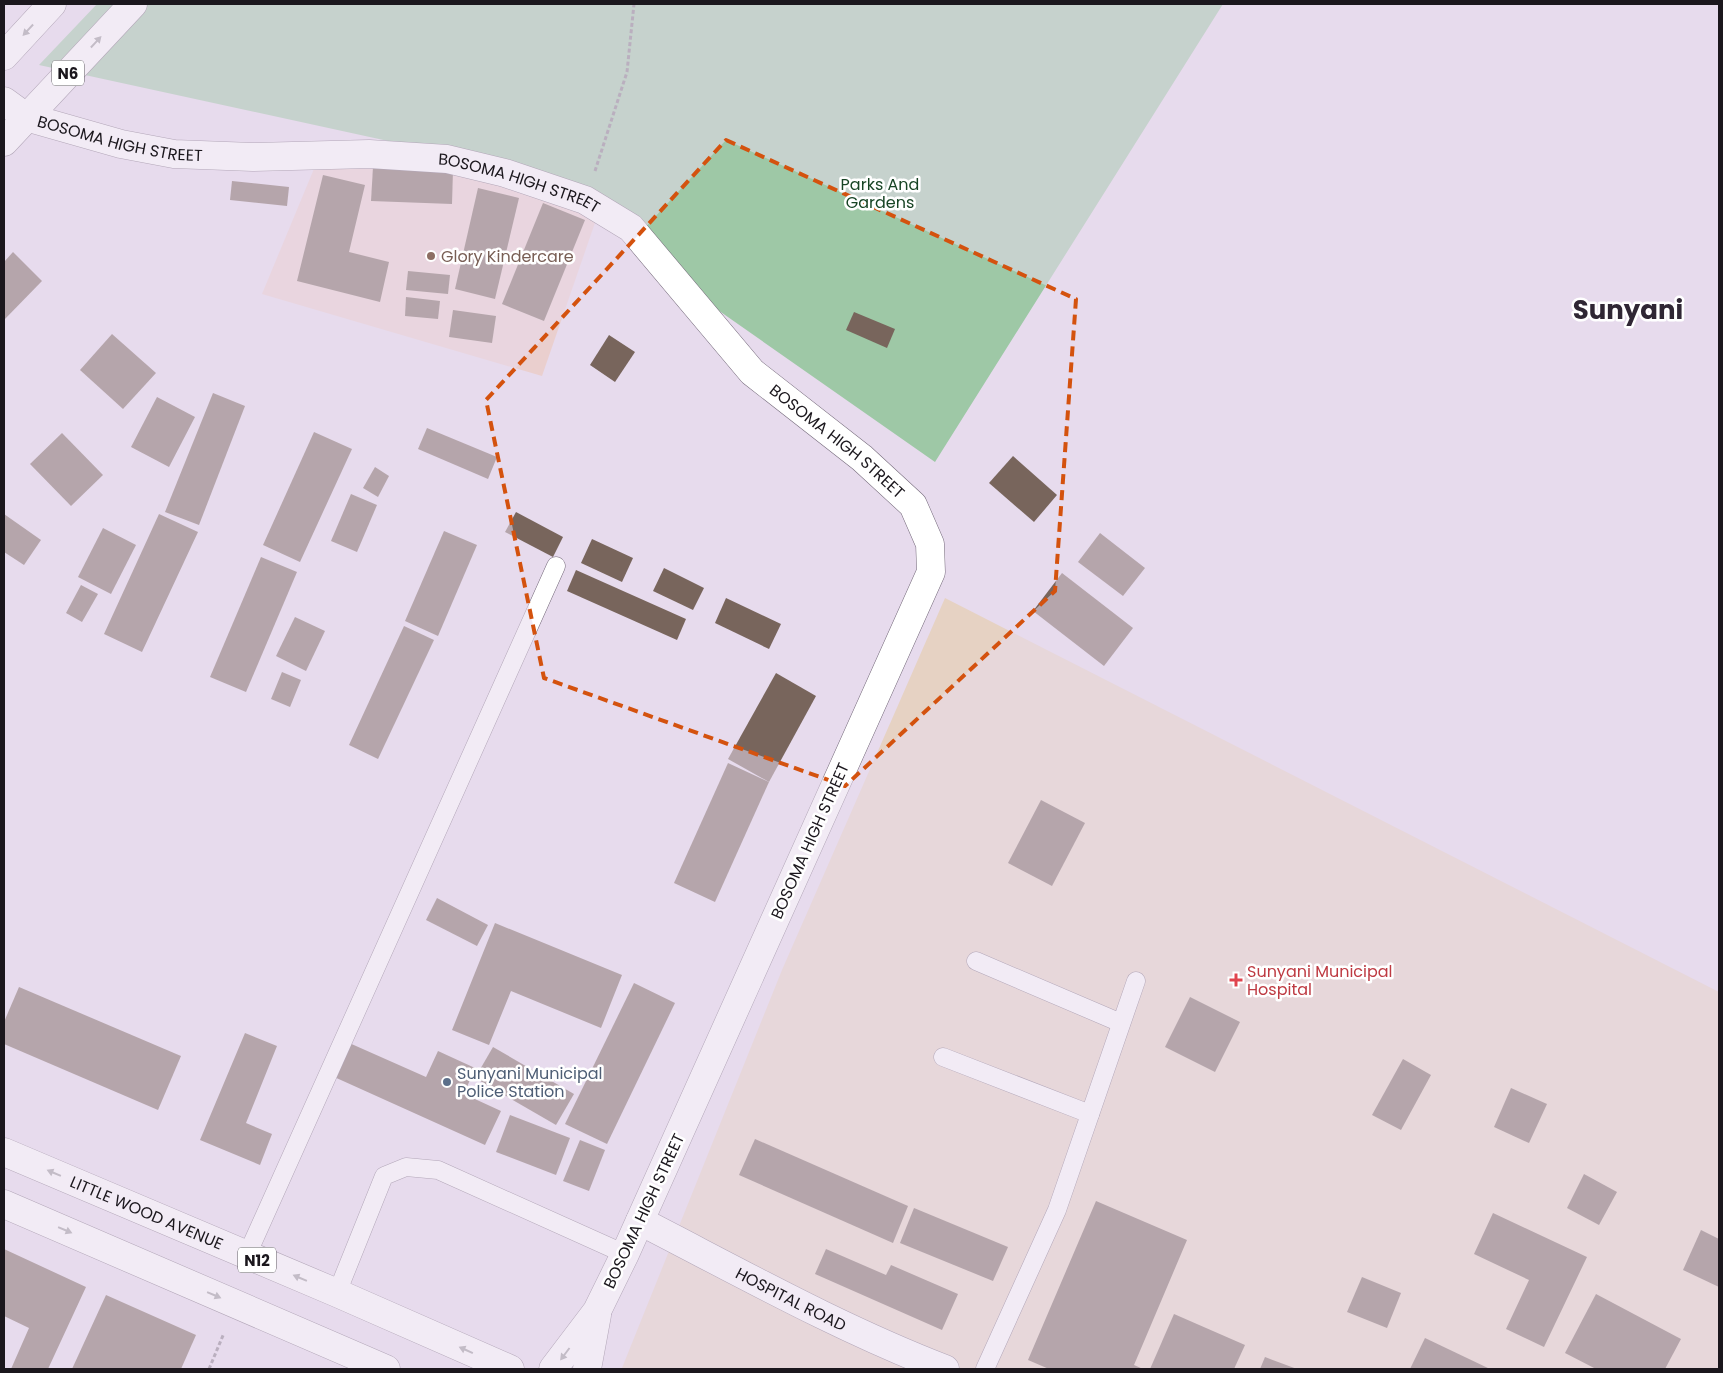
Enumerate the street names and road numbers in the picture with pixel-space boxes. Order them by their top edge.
road number: N6 [52,60,84,86]
street label: BOSOMA HIGH STREET [35,109,203,167]
street label: BOSOMA HIGH STREET [438,147,605,218]
street label: BOSOMA HIGH STREET [765,379,910,504]
street label: BOSOMA HIGH STREET [765,759,855,923]
street label: BOSOMA HIGH STREET [598,1129,690,1292]
street label: LITTLE WOOD AVENUE [67,1170,227,1255]
road number: N12 [238,1248,276,1272]
street label: HOSPITAL ROAD [732,1261,850,1336]

